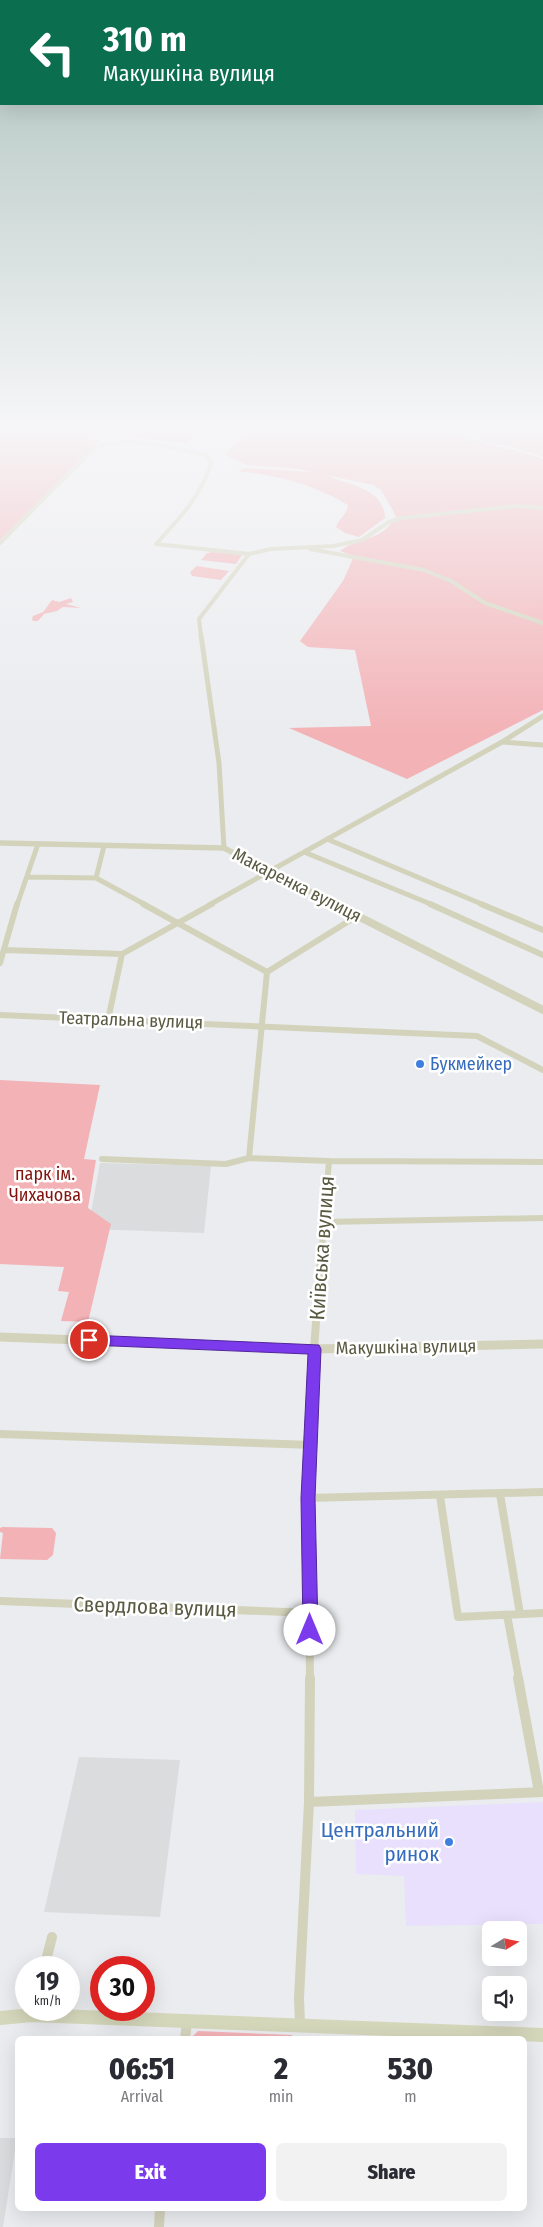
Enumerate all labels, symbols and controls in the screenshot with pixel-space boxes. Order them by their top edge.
text: 310 m [103,18,187,60]
icon: left [20,20,85,85]
text: Макушкіна вулиця [103,60,275,87]
street label: Макаренка вулиця [229,843,365,927]
street label: Театральна вулиця [59,1006,203,1034]
place label: Букмейкер [430,1053,512,1075]
marker: Букмейкер [414,1058,426,1070]
park label: парк ім. Чихачова [9,1163,81,1206]
street label: Київська вулиця [304,1175,340,1321]
pin [68,1319,110,1361]
icon: arrive [75,1326,103,1354]
street label: Макушкіна вулиця [336,1335,476,1359]
street label: Свердлова вулиця [73,1591,237,1623]
position arrow [283,1603,335,1655]
place label: Центральний ринок [321,1817,439,1867]
marker: Центральний ринок [443,1836,455,1848]
north arrow [482,1921,528,1966]
map controls [482,1921,527,2021]
speed limit sign: 30 [90,1956,155,2021]
text: 19 [36,1967,59,1997]
button: sound [482,1976,527,2021]
text: km/h [34,1994,61,2008]
text: 06:51 [109,2051,175,2087]
text: 2 [274,2051,288,2087]
text: 530 [387,2051,433,2087]
text: Arrival [121,2087,163,2106]
text: min [269,2087,294,2106]
text: m [404,2087,416,2106]
button: Exit [35,2143,266,2201]
button: Share [276,2143,507,2201]

